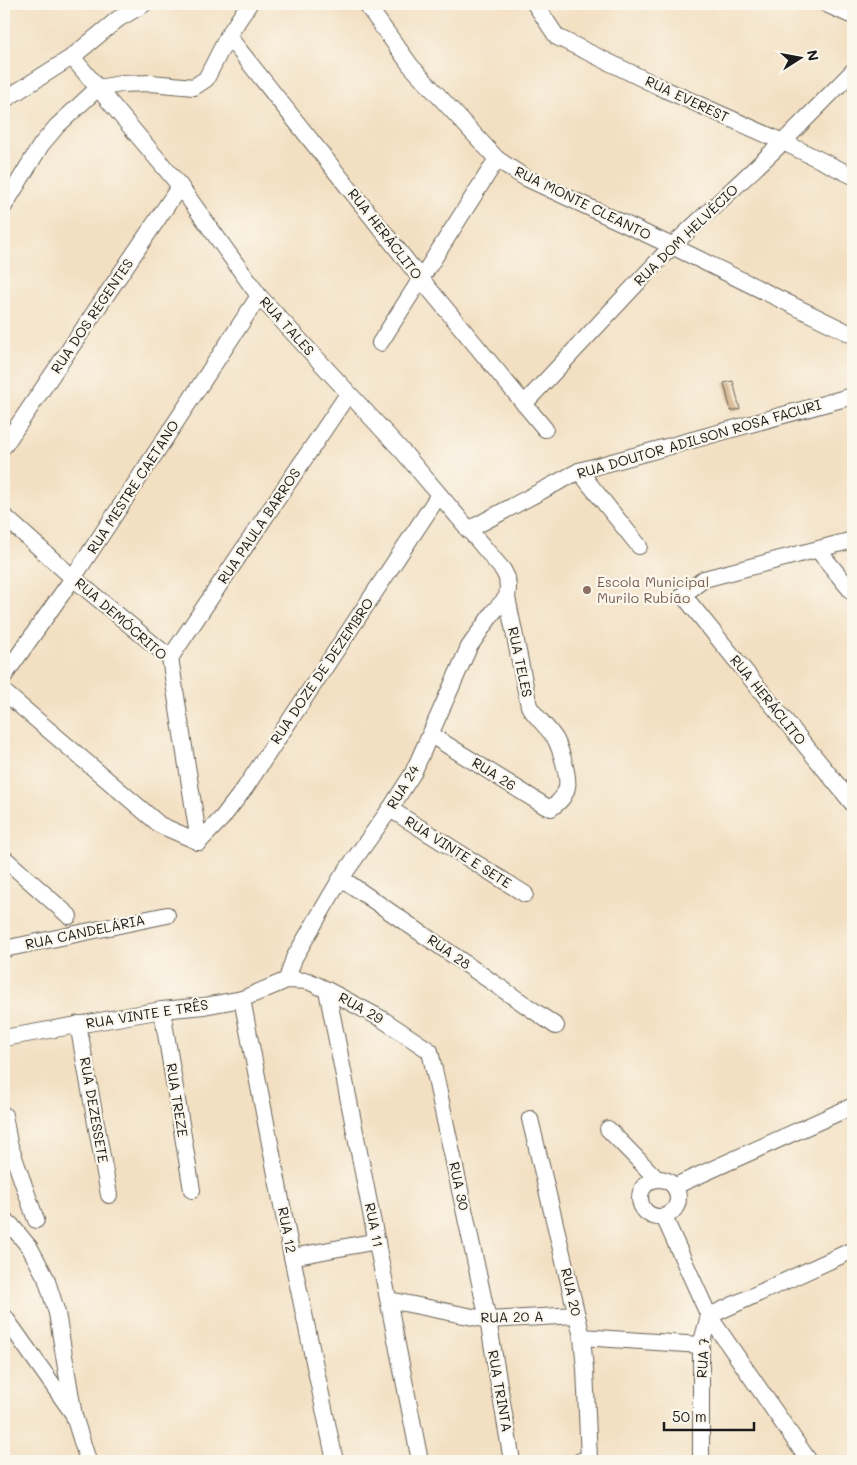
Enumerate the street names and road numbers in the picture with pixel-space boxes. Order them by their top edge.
street label: RUA EVEREST [642,71,732,126]
street label: RUA MONTE CLEANTO [512,161,655,244]
street label: RUA DOM HELVÉCIO [629,180,742,290]
street label: RUA HERÁCLITO [344,184,427,283]
street label: RUA DOS REGENTES [46,254,137,377]
street label: RUA TALES [256,292,319,359]
street label: RUA DOUTOR ADILSON ROSA FACURI [575,395,823,483]
street label: RUA MESTRE CAETANO [82,416,183,557]
street label: RUA PAULA BARROS [213,464,304,587]
street label: RUA DEMÓCRITO [71,573,171,664]
street label: RUA DOZE DE DEZEMBRO [266,594,378,747]
street label: RUA TELES [504,625,537,699]
street label: RUA HERÁCLITO [726,651,811,749]
street label: RUA 26 [469,753,520,795]
street label: RUA 24 [382,760,424,812]
street label: RUA VINTE E SETE [401,811,515,892]
street label: RUA CANDELÁRIA [23,910,147,953]
street label: RUA 28 [424,930,475,973]
street label: RUA 29 [335,987,387,1028]
street label: RUA VINTE E TRÊS [84,994,209,1033]
street label: RUA DEZESSETE [76,1055,113,1164]
street label: RUA TREZE [162,1062,193,1138]
street label: RUA 30 [445,1160,474,1212]
street label: RUA 11 [361,1201,388,1249]
street label: RUA 12 [274,1205,301,1255]
street label: RUA 20 [557,1266,586,1318]
street label: RUA 20 A [480,1306,544,1327]
street label: RUA 7 [692,1337,713,1379]
street label: RUA TRINTA [484,1348,517,1434]

